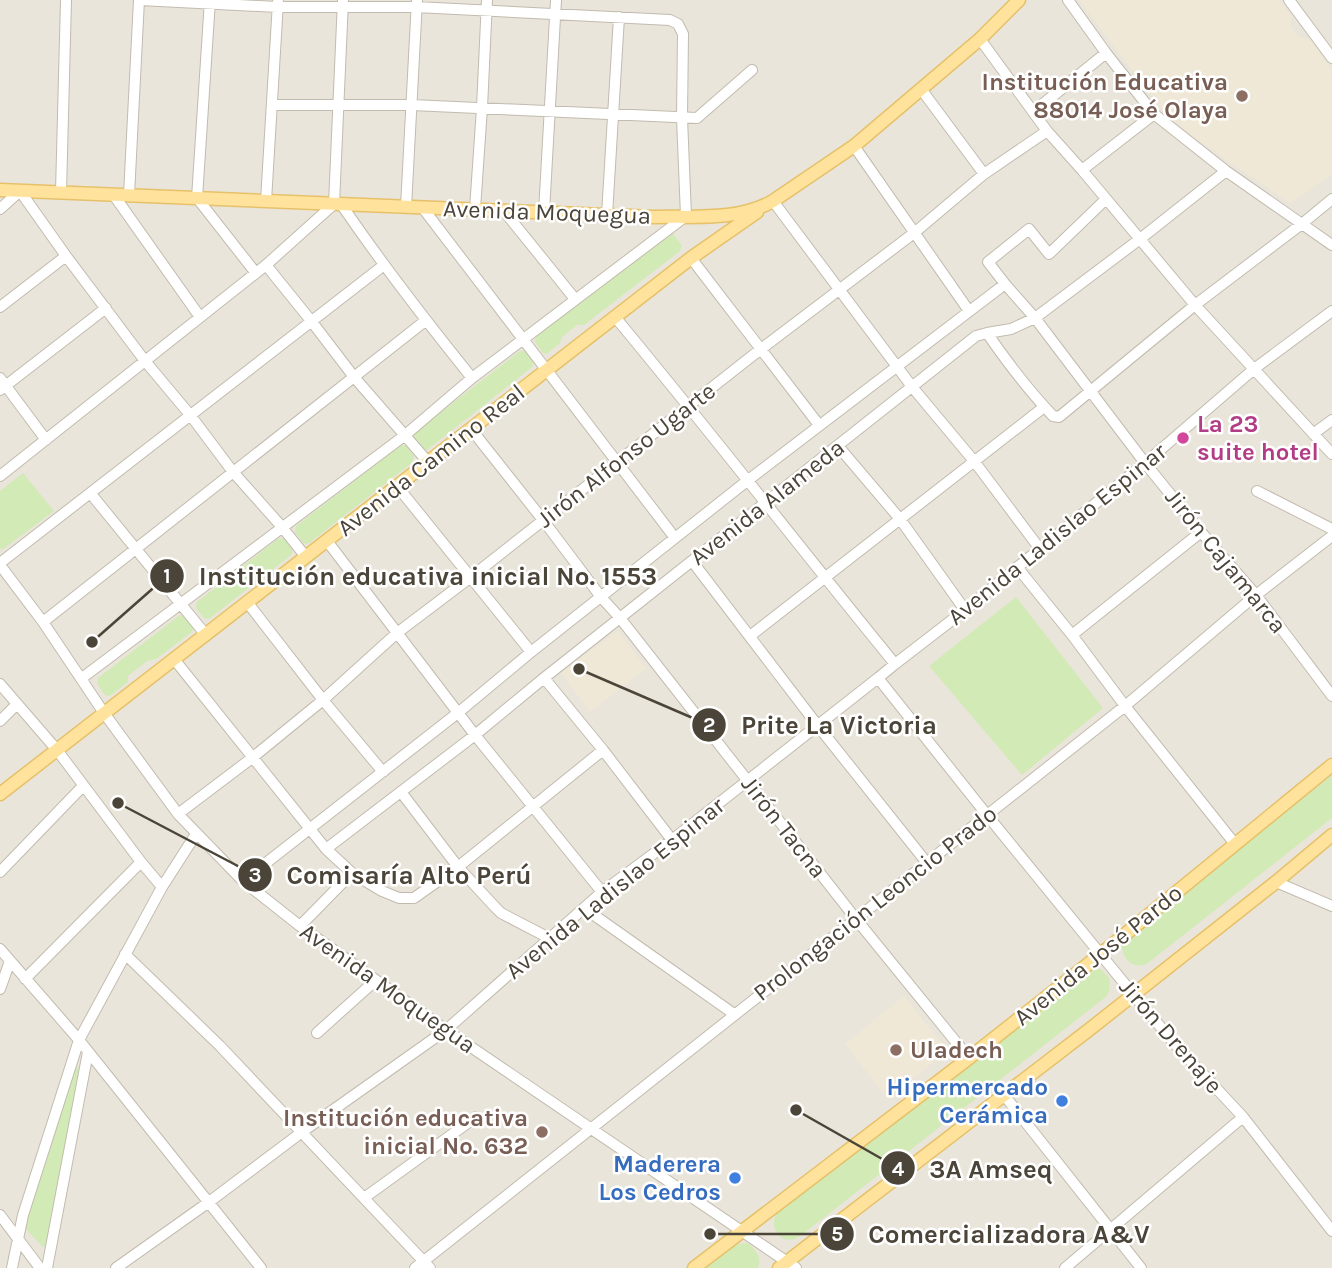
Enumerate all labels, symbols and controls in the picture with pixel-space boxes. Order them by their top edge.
place label: Institución Educativa 88014 José Olaya [982,68,1228,124]
marker: Institución Educativa 88014 José Olaya [1234,88,1250,104]
street label: Avenida Moquegua [443,194,651,230]
street label: Jirón Alfonso Ugarte [531,377,721,533]
street label: Avenida Camino Real [332,378,530,542]
place label: La 23 suite hotel [1197,410,1319,466]
marker: La 23 suite hotel [1175,430,1191,446]
street label: Avenida Alameda [684,433,850,571]
street label: Avenida Ladislao Espinar [942,437,1172,631]
street label: Jirón Cajamarca [1159,483,1293,639]
callout: Institución educativa inicial No. 1553 [149,552,671,599]
text: Institución educativa inicial No. 1553 [199,561,657,592]
text: 1 [163,564,171,588]
callout: Prite La Victoria [692,701,951,748]
text: Prite La Victoria [741,710,937,741]
text: 2 [703,713,715,737]
street label: Jirón Tacna [735,770,833,884]
street label: Avenida Ladislao Espinar [500,791,730,985]
street label: Prolongación Leoncio Prado [748,799,1002,1007]
callout: Comisaría Alto Perú [238,852,546,899]
text: Comisaría Alto Perú [287,860,531,891]
text: 3 [248,863,262,887]
street label: Avenida José Pardo [1008,879,1188,1031]
street label: Avenida Moquegua [295,917,481,1059]
street label: Jirón Drenaje [1113,973,1229,1099]
place label: Uladech [910,1036,1003,1064]
marker: Uladech [888,1042,904,1058]
place label: Hipermercado Cerámica [886,1073,1048,1129]
marker: Hipermercado Cerámica [1054,1093,1070,1109]
place label: Institución educativa inicial No. 632 [283,1104,528,1160]
marker: Institución educativa inicial No. 632 [534,1124,550,1140]
callout: 3A Amseq [881,1145,1067,1192]
place label: Maderera Los Cedros [599,1150,721,1206]
text: 3A Amseq [929,1154,1053,1185]
text: 4 [892,1157,905,1181]
marker: Maderera Los Cedros [727,1170,743,1186]
callout: Comercializadora A&V [819,1210,1164,1257]
text: Comercializadora A&V [868,1219,1150,1250]
text: 5 [831,1222,843,1246]

